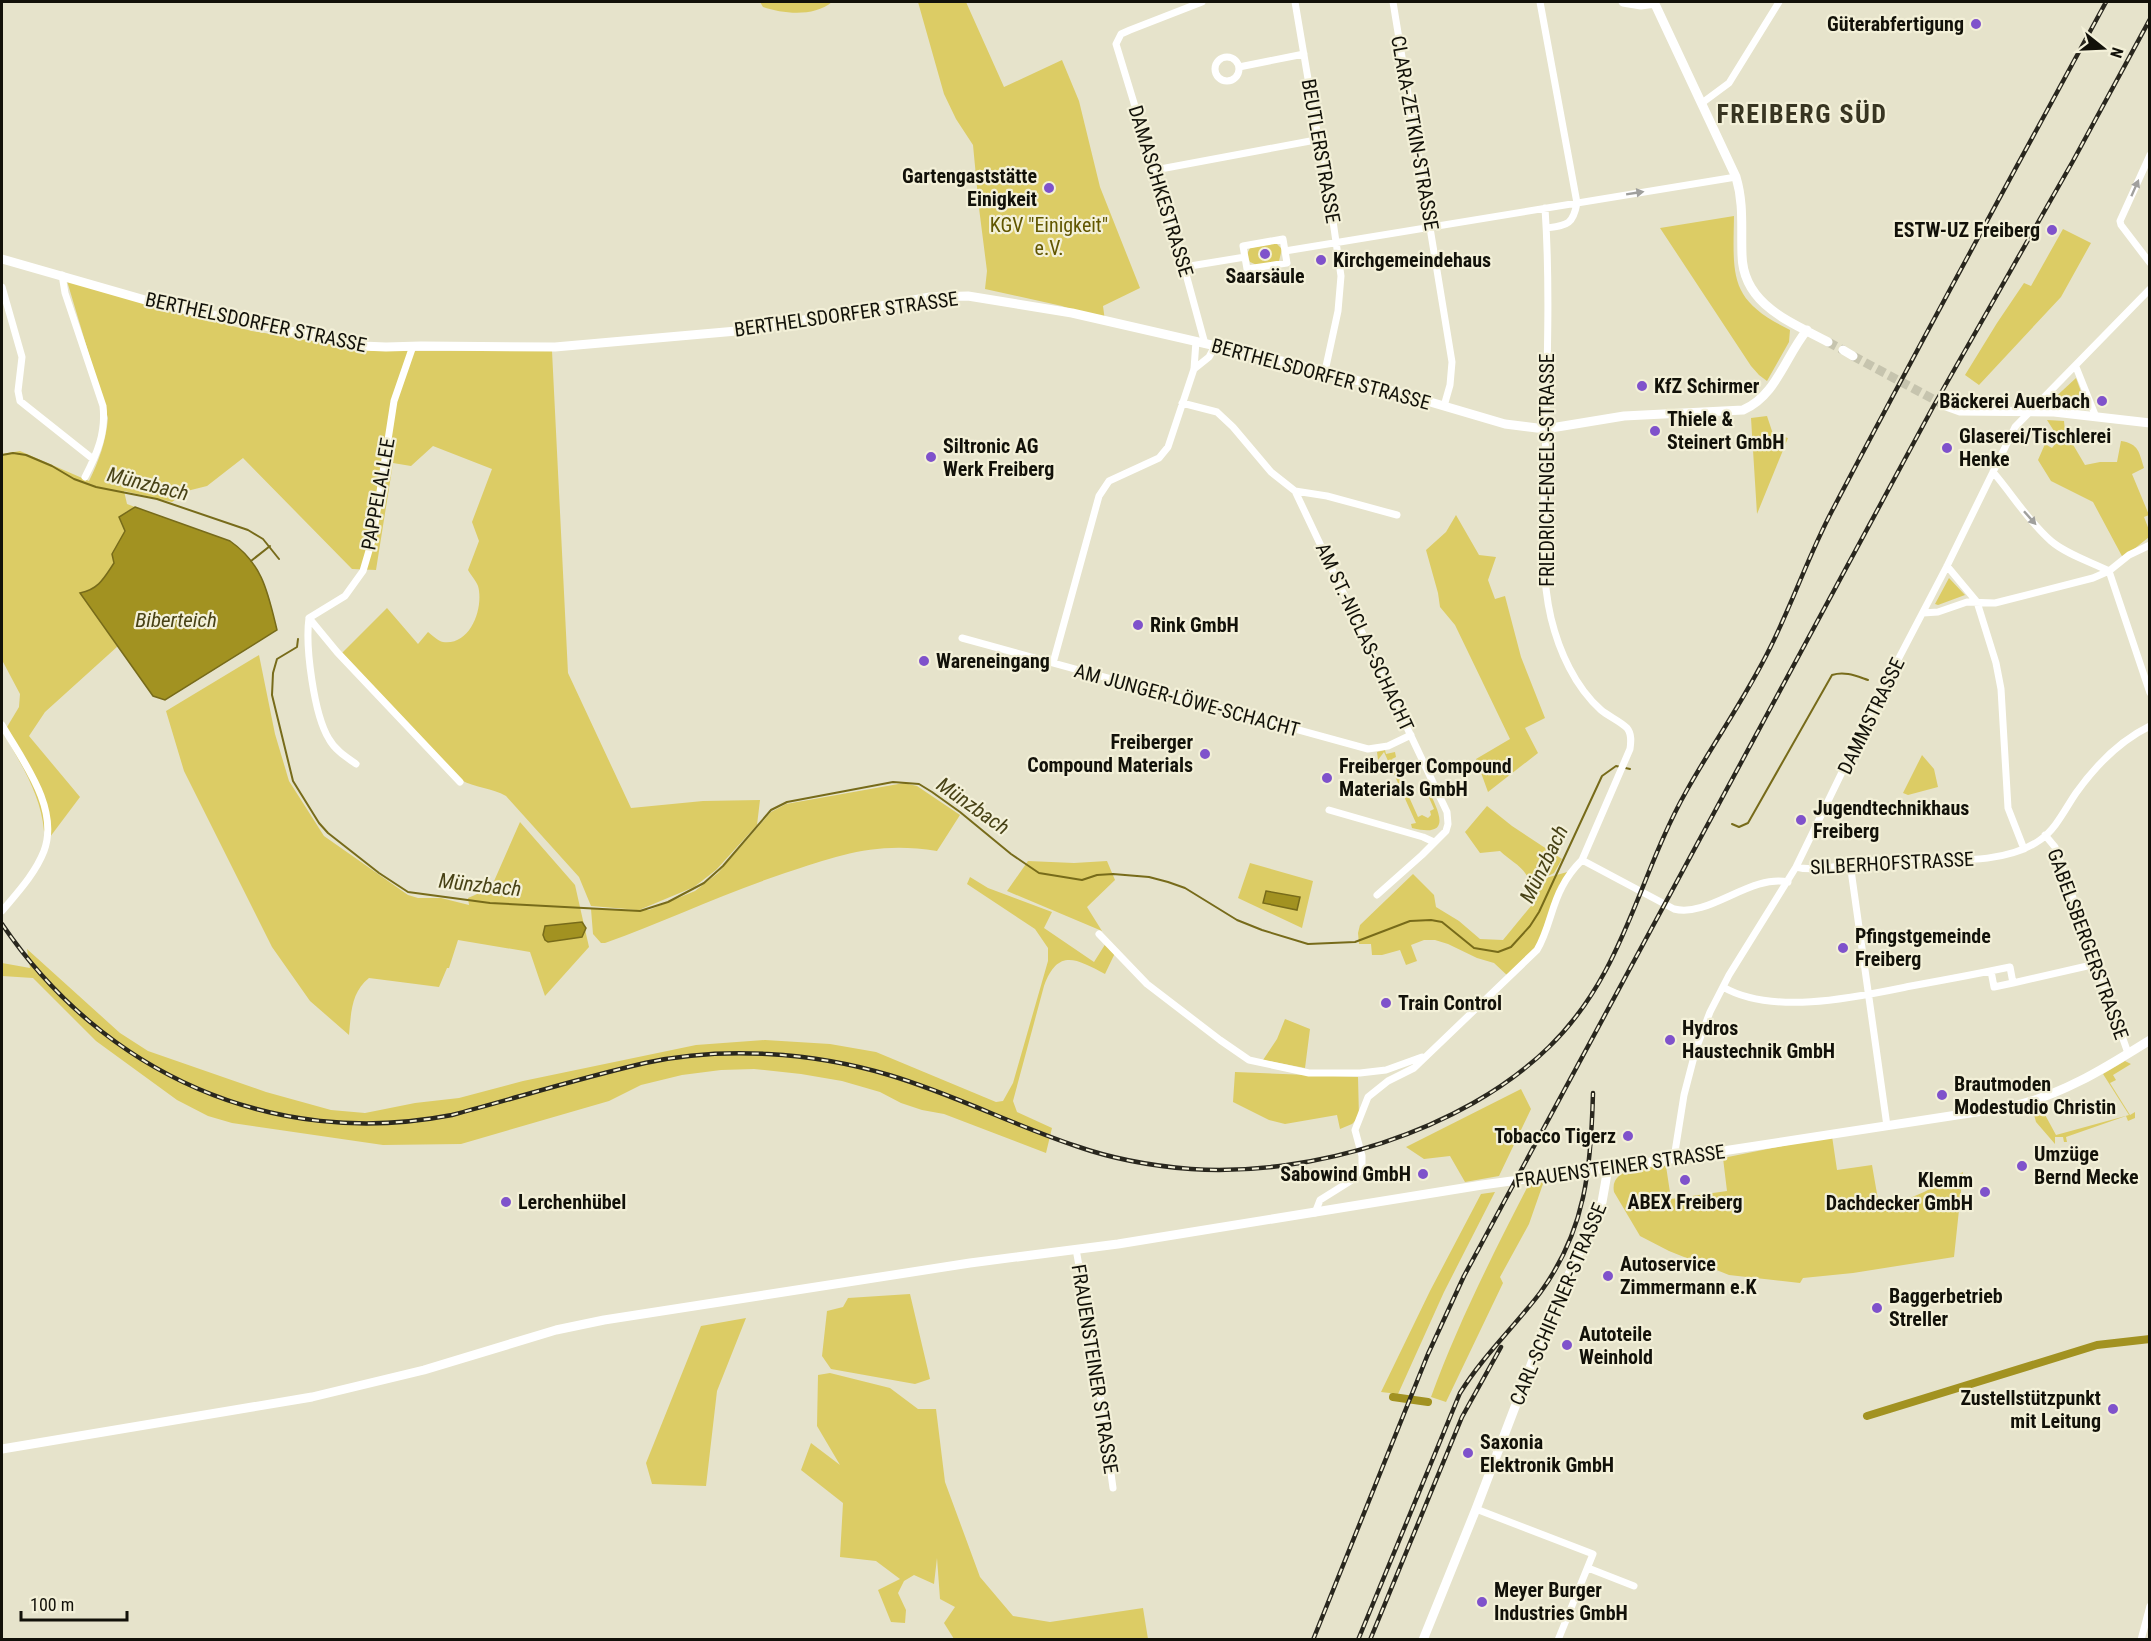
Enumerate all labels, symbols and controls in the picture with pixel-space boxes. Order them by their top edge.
place label: Güterabfertigung [1827,12,1964,36]
marker: Güterabfertigung [1969,17,1983,31]
north arrow [2073,18,2133,78]
street label: CLARA-ZETKIN-STRASSE [1386,34,1444,232]
text: N [2106,45,2127,60]
street label: BEUTLERSTRASSE [1296,77,1346,225]
district label: FREIBERG SÜD [1716,99,1888,129]
street label: DAMASCHKESTRASSE [1123,102,1199,280]
place label: Gartengaststätte Einigkeit [902,164,1037,211]
one-way arrow [2130,179,2139,196]
marker: Gartengaststätte Einigkeit [1042,181,1056,195]
one-way arrow [1626,188,1645,197]
park label: KGV "Einigkeit" e.V. [990,213,1108,260]
place label: ESTW-UZ Freiberg [1894,218,2040,242]
marker: ESTW-UZ Freiberg [2045,223,2059,237]
marker: Saarsäule [1258,247,1272,261]
place label: Kirchgemeindehaus [1333,248,1491,272]
marker: Kirchgemeindehaus [1314,253,1328,267]
place label: Saarsäule [1225,264,1305,288]
street label: BERTHELSDORFER STRASSE [733,286,960,342]
street label: BERTHELSDORFER STRASSE [143,287,369,357]
street label: BERTHELSDORFER STRASSE [1209,333,1433,415]
street label: FRIEDRICH-ENGELS-STRASSE [1535,353,1559,587]
place label: KfZ Schirmer [1654,374,1760,398]
marker: KfZ Schirmer [1635,379,1649,393]
place label: Bäckerei Auerbach [1939,389,2090,413]
marker: Bäckerei Auerbach [2095,394,2109,408]
place label: Thiele & Steinert GmbH [1667,407,1785,454]
marker: Thiele & Steinert GmbH [1648,424,1662,438]
place label: Glaserei/Tischlerei Henke [1959,424,2111,471]
place label: Siltronic AG Werk Freiberg [943,434,1054,481]
street label: PAPPELALLEE [356,436,400,552]
marker: Glaserei/Tischlerei Henke [1940,441,1954,455]
marker: Siltronic AG Werk Freiberg [924,450,938,464]
water label: Münzbach [105,462,191,506]
one-way arrow [2023,510,2037,525]
street label: AM ST.-NICLAS-SCHACHT [1311,539,1419,735]
water label: Biberteich [135,608,217,632]
place label: Rink GmbH [1150,613,1239,637]
marker: Rink GmbH [1131,618,1145,632]
place label: Wareneingang [936,649,1050,673]
marker: Wareneingang [917,654,931,668]
street label: DAMMSTRASSE [1832,654,1910,778]
street label: AM JUNGER-LÖWE-SCHACHT [1072,658,1302,742]
place label: Freiberger Compound Materials [1027,730,1193,777]
marker: Freiberger Compound Materials [1198,747,1212,761]
place label: Freiberger Compound Materials GmbH [1339,754,1512,801]
marker: Freiberger Compound Materials GmbH [1320,771,1334,785]
water label: Münzbach [932,772,1014,840]
place label: Jugendtechnikhaus Freiberg [1813,796,1969,843]
marker: Jugendtechnikhaus Freiberg [1794,813,1808,827]
water label: Münzbach [1515,821,1573,907]
street label: GABELSBERGERSTRASSE [2042,845,2134,1043]
street label: SILBERHOFSTRASSE [1809,847,1975,879]
water label: Münzbach [437,869,523,901]
place label: Pfingstgemeinde Freiberg [1855,924,1991,971]
marker: Pfingstgemeinde Freiberg [1836,941,1850,955]
place label: Train Control [1398,991,1502,1015]
marker: Train Control [1379,996,1393,1010]
place label: Hydros Haustechnik GmbH [1682,1016,1835,1063]
marker: Hydros Haustechnik GmbH [1663,1033,1677,1047]
place label: Brautmoden Modestudio Christin [1954,1072,2116,1119]
marker: Brautmoden Modestudio Christin [1935,1088,1949,1102]
place label: Tobacco Tigerz [1494,1124,1616,1148]
marker: Tobacco Tigerz [1621,1129,1635,1143]
street label: FRAUENSTEINER STRASSE [1513,1139,1727,1193]
place label: Umzüge Bernd Mecke [2034,1142,2139,1189]
marker: Umzüge Bernd Mecke [2015,1159,2029,1173]
place label: Sabowind GmbH [1280,1162,1411,1186]
marker: Sabowind GmbH [1416,1167,1430,1181]
place label: Klemm Dachdecker GmbH [1826,1168,1973,1215]
marker: ABEX Freiberg [1678,1173,1692,1187]
marker: Klemm Dachdecker GmbH [1978,1185,1992,1199]
place label: Lerchenhübel [518,1190,626,1214]
place label: ABEX Freiberg [1627,1190,1743,1214]
marker: Lerchenhübel [499,1195,513,1209]
street label: CARL-SCHIFFNER-STRASSE [1504,1199,1612,1409]
place label: Autoservice Zimmermann e.K [1620,1252,1757,1299]
street label: FRAUENSTEINER STRASSE [1067,1262,1123,1476]
marker: Autoservice Zimmermann e.K [1601,1269,1615,1283]
place label: Baggerbetrieb Streller [1889,1284,2003,1331]
marker: Baggerbetrieb Streller [1870,1301,1884,1315]
place label: Autoteile Weinhold [1579,1322,1653,1369]
marker: Autoteile Weinhold [1560,1338,1574,1352]
place label: Zustellstützpunkt mit Leitung [1960,1386,2101,1433]
marker: Zustellstützpunkt mit Leitung [2106,1402,2120,1416]
place label: Saxonia Elektronik GmbH [1480,1430,1614,1477]
marker: Saxonia Elektronik GmbH [1461,1446,1475,1460]
place label: Meyer Burger Industries GmbH [1494,1578,1628,1625]
scale bar [21,1584,128,1622]
text: 100 m [30,1594,74,1615]
marker: Meyer Burger Industries GmbH [1475,1595,1489,1609]

